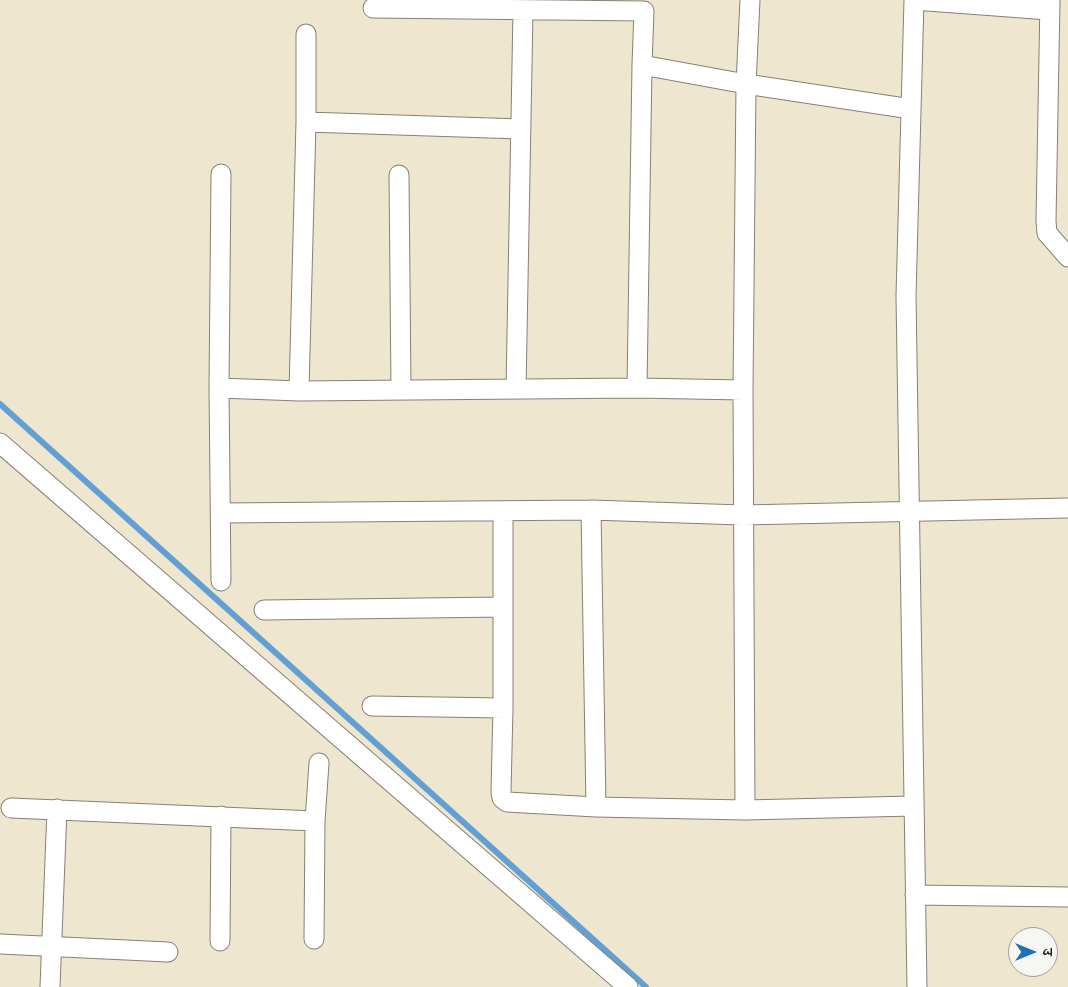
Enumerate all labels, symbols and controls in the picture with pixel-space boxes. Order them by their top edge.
north arrow [1008,927,1058,977]
text: उ [1039,948,1056,956]

